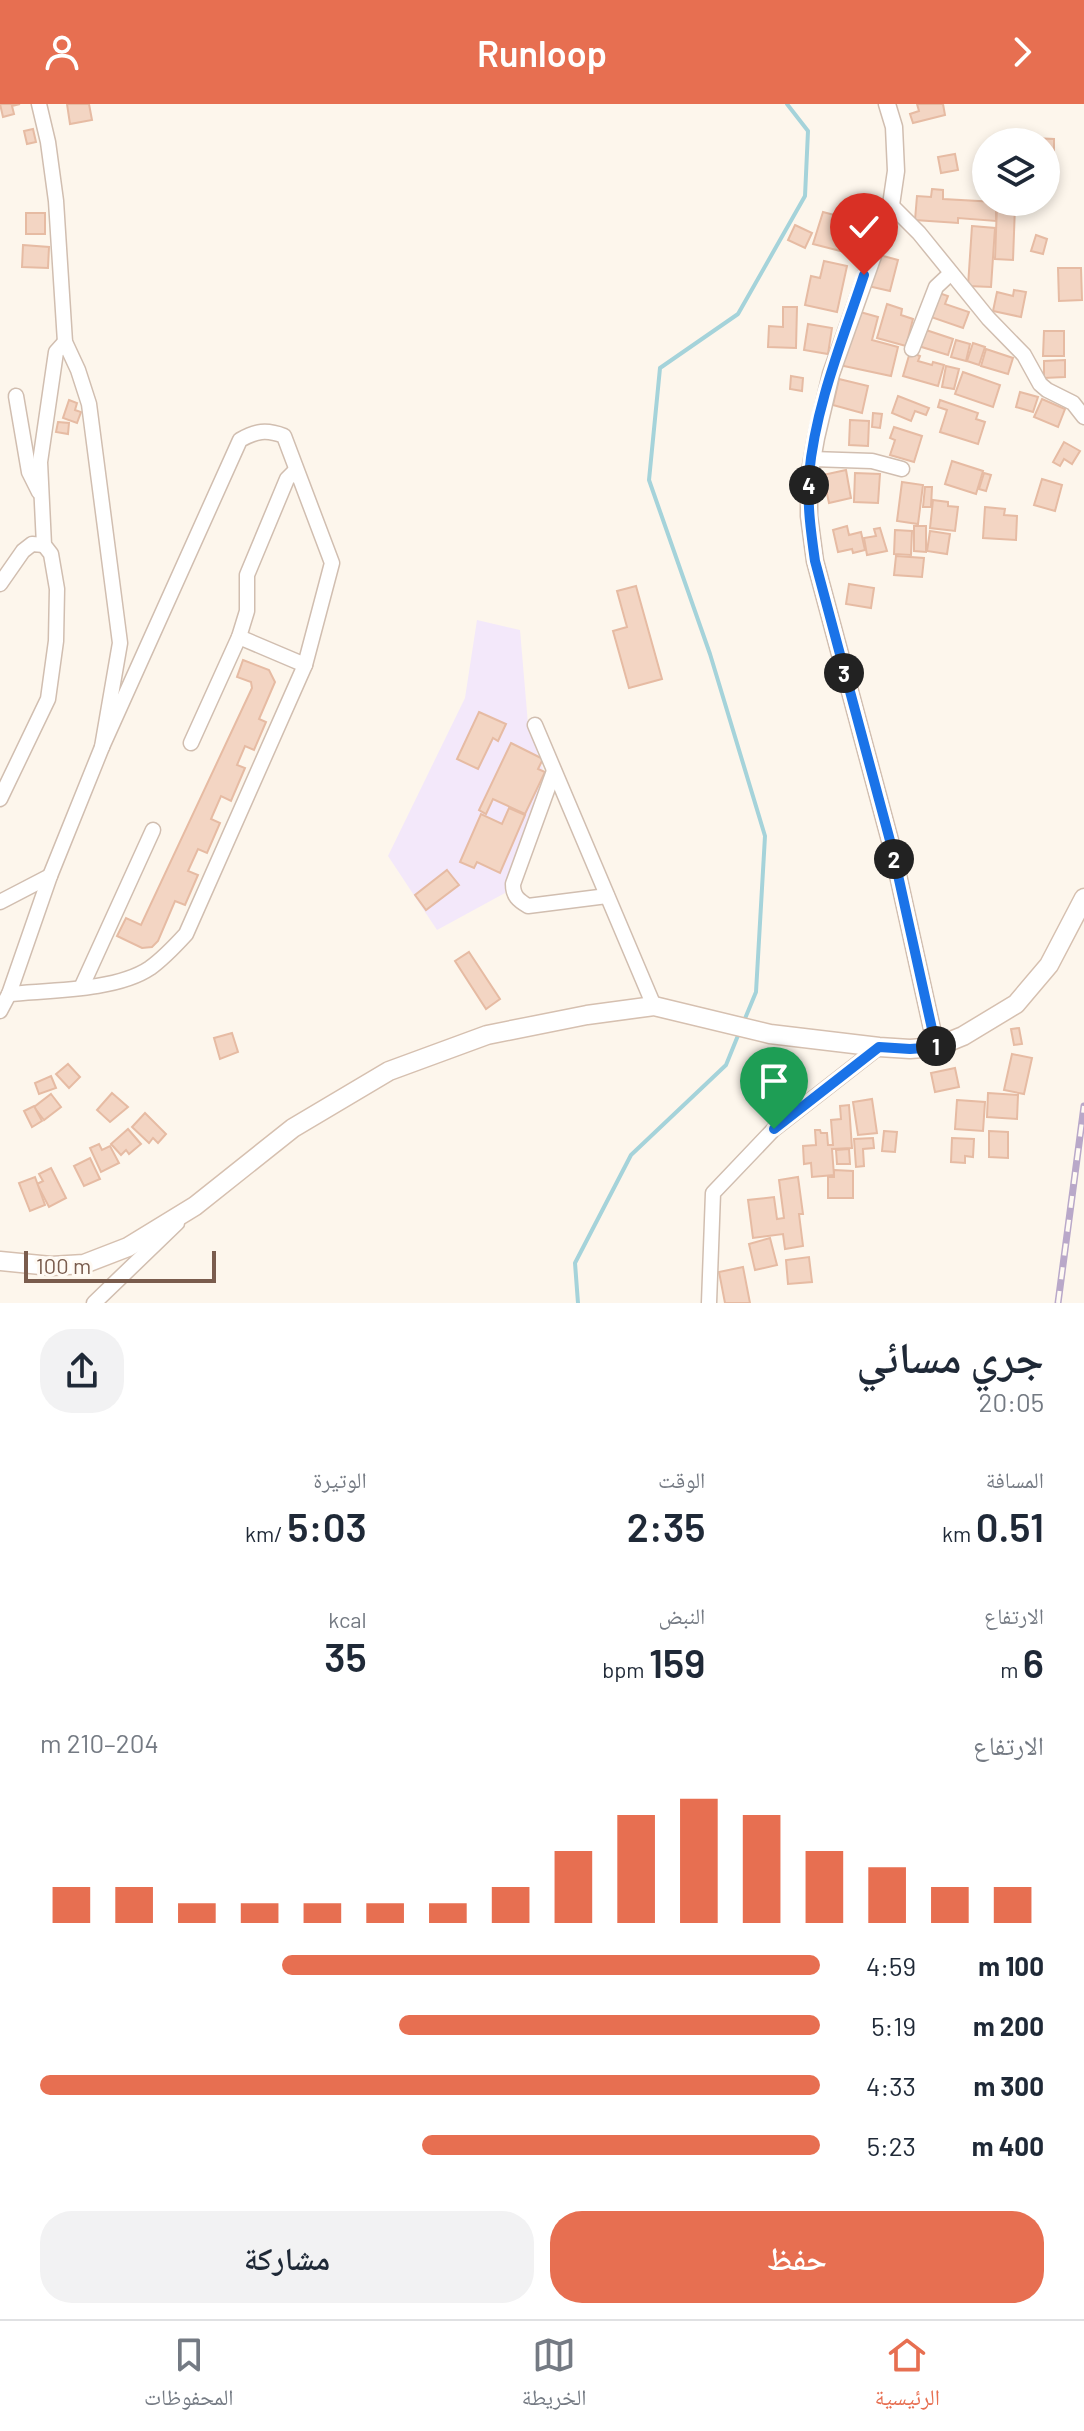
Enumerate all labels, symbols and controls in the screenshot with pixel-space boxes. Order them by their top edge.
icon: person [40,30,84,74]
icon: forward [1000,30,1044,74]
text: Runloop [477,31,607,74]
map controls [972,128,1060,216]
button: layers [972,128,1060,216]
pin [830,193,898,275]
icon: check [842,205,886,249]
pin: 4 [789,465,829,505]
text: 4 [802,472,816,498]
pin: 3 [824,653,864,693]
text: 3 [838,660,850,686]
pin: 2 [874,839,914,879]
text: 2 [888,846,900,872]
pin: 1 [916,1026,956,1066]
text: 1 [932,1033,940,1059]
pin [740,1047,808,1129]
icon: arrive [752,1059,796,1103]
scale bar [24,1247,216,1283]
text: 100 m [36,1252,91,1278]
button: share [40,1329,124,1413]
text: جري مسائي [856,1329,1044,1382]
text: 20:05 [979,1386,1044,1417]
text: الوتيرة [313,1466,367,1492]
text: الوقت [658,1466,705,1492]
text: المسافة [986,1466,1044,1492]
text: 5:03 [287,1502,367,1550]
text: 2:35 [627,1502,705,1550]
text: 0.51 [976,1502,1044,1550]
text: /km [245,1520,287,1546]
text: km [942,1520,976,1546]
text: النبض [658,1602,705,1628]
text: الارتفاع [984,1602,1044,1628]
text: kcal [328,1606,367,1632]
text: 35 [324,1632,367,1680]
text: 159 [649,1638,705,1686]
text: 6 [1023,1638,1044,1686]
text: bpm [602,1656,649,1682]
text: m [1000,1656,1023,1682]
text: 204–210 m [40,1727,159,1758]
text: الارتفاع [973,1729,1044,1760]
text: 4:59 [866,1950,916,1981]
text: 100 m [978,1950,1044,1981]
text: 5:19 [871,2010,916,2041]
text: 200 m [973,2010,1044,2041]
text: 4:33 [866,2070,916,2101]
text: 300 m [973,2070,1044,2101]
text: 5:23 [867,2130,916,2161]
text: 400 m [972,2130,1044,2161]
button: مشاركة [40,2211,534,2303]
button: حفظ [550,2211,1044,2303]
tab: المحفوظات [144,2333,234,2419]
tab: الخريطة [522,2333,587,2419]
tab: الرئيسية [875,2333,940,2419]

